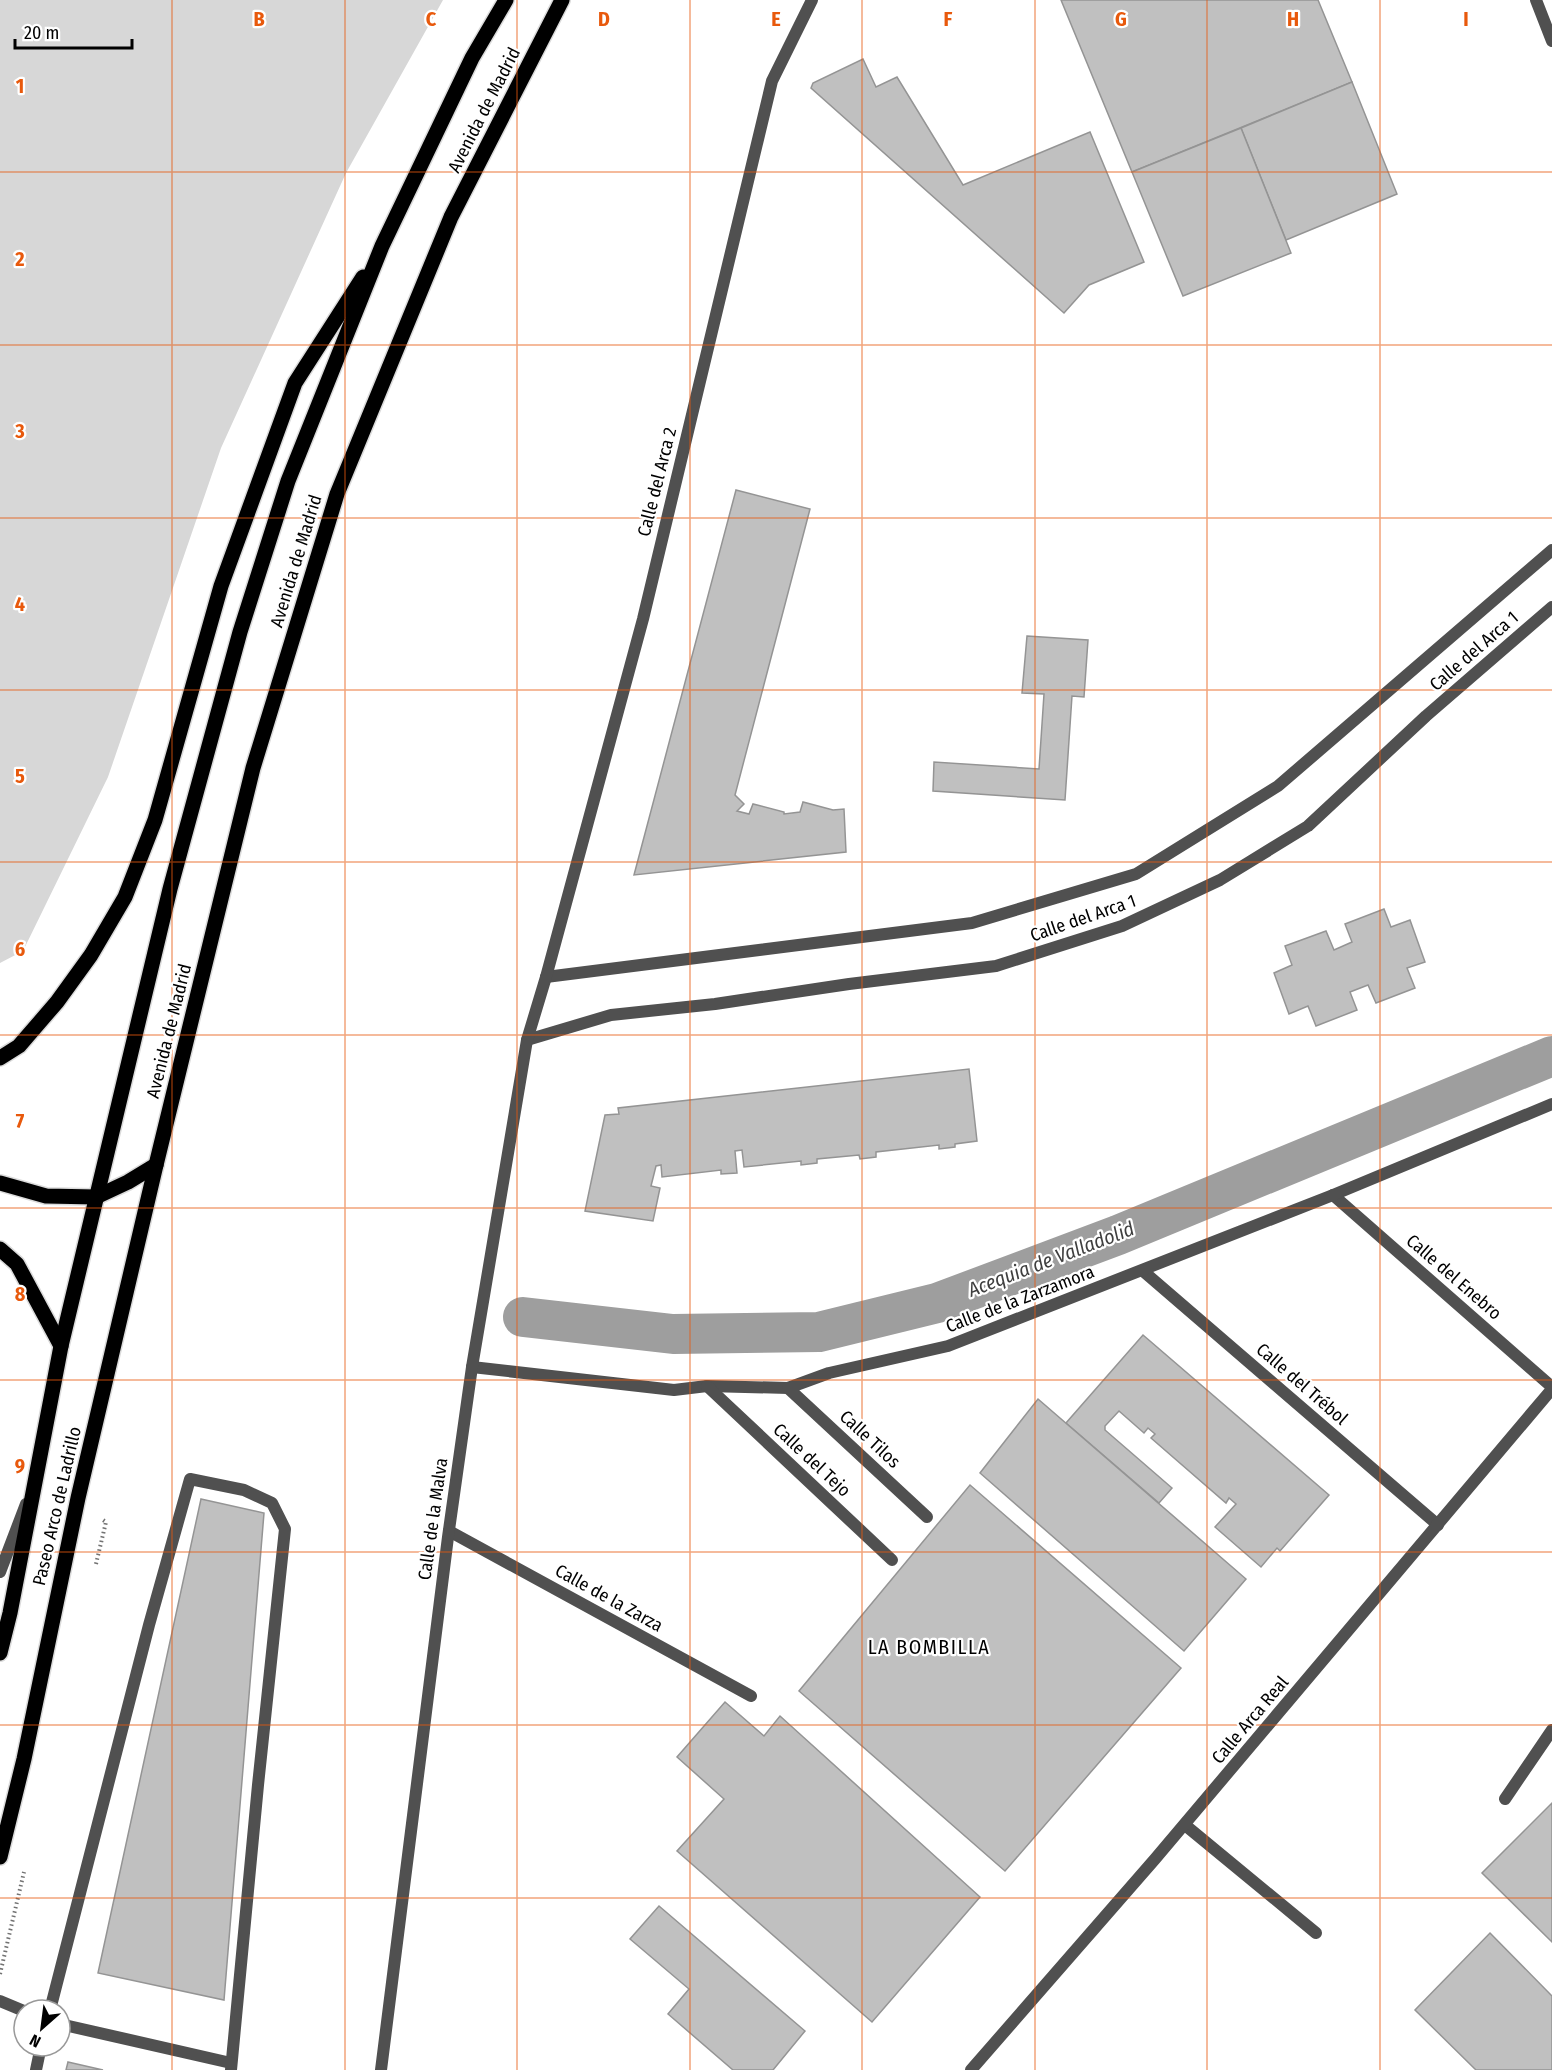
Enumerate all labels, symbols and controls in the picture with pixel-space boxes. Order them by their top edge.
text: B [253,7,265,31]
text: C [426,7,437,31]
text: D [598,7,610,31]
text: E [771,7,781,31]
text: F [944,7,953,31]
text: G [1115,7,1127,31]
text: H [1287,7,1299,31]
text: I [1463,7,1469,31]
scale bar [15,12,132,50]
text: 20 m [24,22,59,44]
street label: Avenida de Madrid [443,44,525,176]
text: 1 [16,74,24,98]
text: 2 [14,247,25,271]
text: 3 [14,419,25,443]
street label: Calle del Arca 2 [633,425,681,539]
street label: Avenida de Madrid [265,492,327,630]
text: 4 [15,592,25,616]
street label: Calle del Arca 1 [1425,606,1523,696]
text: 5 [15,764,25,788]
street label: Calle del Arca 1 [1027,890,1139,946]
text: 6 [15,937,25,961]
street label: Avenida de Madrid [142,962,196,1100]
text: 7 [16,1109,25,1133]
water label: Acequia de Valladolid [964,1216,1138,1302]
street label: Calle del Enebro [1402,1230,1506,1324]
street label: Calle de la Zarzamora [943,1260,1098,1337]
text: 8 [15,1282,26,1306]
street label: Calle del Trébol [1252,1338,1352,1430]
street label: Calle Tilos [835,1405,905,1473]
street label: Calle del Tejo [769,1419,855,1501]
street label: Paseo Arco de Ladrillo [28,1424,86,1588]
text: 9 [15,1454,25,1478]
street label: Calle de la Malva [414,1456,452,1582]
street label: Calle de la Zarza [551,1559,667,1637]
district label: LA BOMBILLA [868,1635,990,1659]
street label: Calle Arca Real [1207,1672,1293,1768]
north arrow [12,1998,72,2058]
text: N [26,2030,44,2051]

